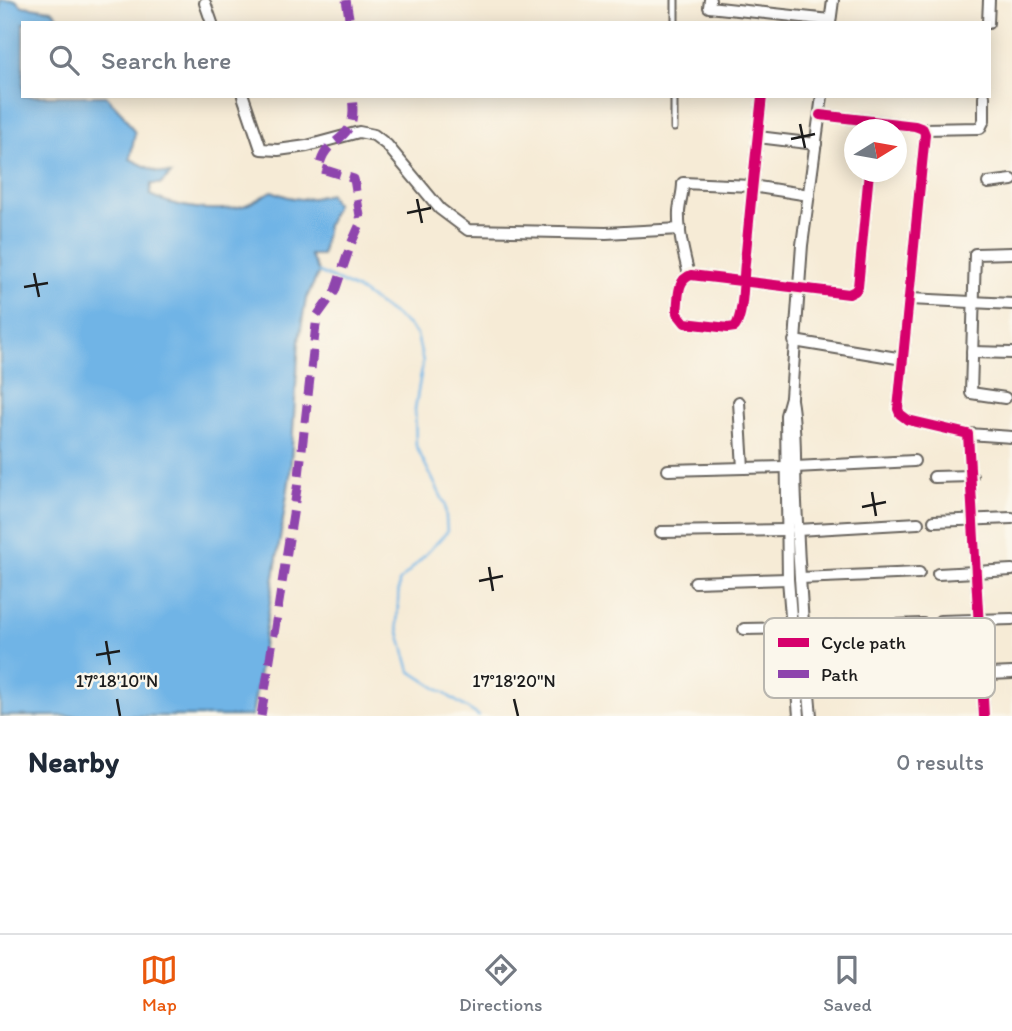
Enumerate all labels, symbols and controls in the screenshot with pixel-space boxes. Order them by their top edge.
search box [21,21,991,98]
icon: search [45,41,83,79]
text: Search here [101,44,231,76]
north arrow [844,119,907,182]
legend [764,618,995,698]
text: Cycle path [821,631,906,654]
text: Path [821,663,858,686]
text: 17°18'10"N [76,670,158,692]
text: 17°18'20"N [472,670,556,692]
text: Nearby [28,743,119,780]
text: 0 results [896,748,984,776]
tab: Map [140,951,178,1016]
tab: Directions [459,951,543,1016]
tab: Saved [823,951,872,1016]

